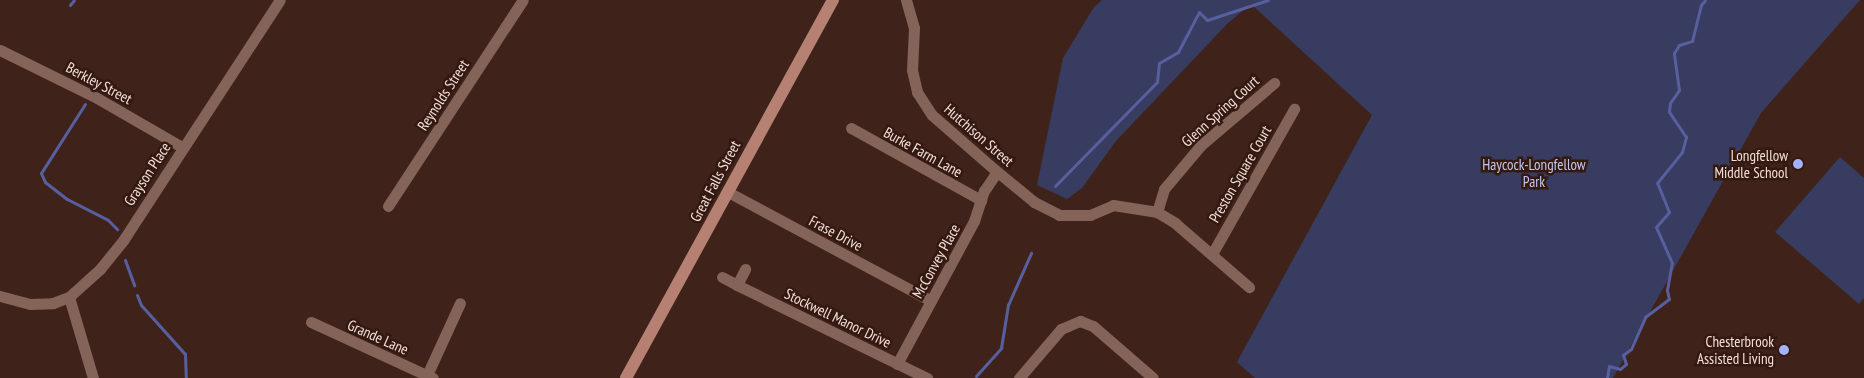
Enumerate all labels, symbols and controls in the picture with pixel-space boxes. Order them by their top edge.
street label: Reynolds Street [414,56,472,134]
street label: Berkley Street [63,58,135,108]
street label: Glenn Spring Court [1178,72,1262,150]
street label: Hutchison Street [941,100,1017,170]
street label: Preston Square Court [1205,122,1275,226]
street label: Burke Farm Lane [881,123,965,181]
street label: Great Falls Street [686,137,744,225]
street label: Grayson Place [120,139,174,209]
place label: Longfellow Middle School [1715,146,1788,181]
park label: Haycock-Longfellow Park [1482,155,1586,190]
marker: Longfellow Middle School [1792,158,1804,170]
street label: Frase Drive [806,211,866,255]
street label: McConvey Place [908,221,964,301]
street label: Stockwell Manor Drive [782,284,894,352]
street label: Grande Lane [345,316,411,358]
place label: Chesterbrook Assisted Living [1697,332,1774,367]
marker: Chesterbrook Assisted Living [1778,344,1790,356]

